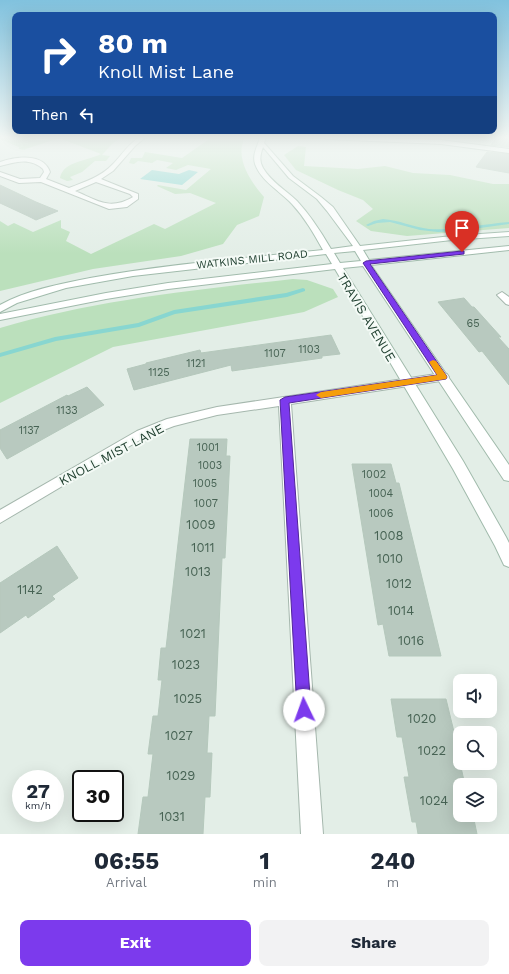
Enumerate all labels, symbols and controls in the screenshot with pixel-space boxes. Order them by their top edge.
text: 80 m [98,27,168,60]
icon: right [32,28,84,80]
text: Knoll Mist Lane [98,61,234,82]
icon: left [76,104,98,126]
text: Then [32,106,68,124]
pin [445,211,479,252]
icon: arrive [451,217,473,239]
street label: WATKINS MILL ROAD [196,247,309,272]
street label: TRAVIS AVENUE [334,270,399,364]
house number: 65 [466,317,480,330]
house number: 1103 [298,343,320,356]
house number: 1107 [264,347,286,360]
house number: 1121 [186,357,206,370]
house number: 1125 [148,366,170,379]
house number: 1133 [56,404,78,417]
street label: KNOLL MIST LANE [56,420,166,488]
house number: 1137 [19,424,39,437]
house number: 1001 [197,441,219,454]
house number: 1003 [198,459,222,472]
house number: 1002 [362,468,386,481]
house number: 1005 [193,477,217,490]
house number: 1004 [369,487,394,500]
house number: 1007 [194,497,218,510]
house number: 1006 [369,507,394,520]
house number: 1009 [186,517,216,532]
house number: 1008 [374,528,404,543]
house number: 1011 [191,540,215,555]
house number: 1010 [377,551,403,566]
house number: 1013 [185,564,211,579]
house number: 1012 [386,576,412,591]
house number: 1142 [17,582,43,597]
house number: 1014 [388,603,414,618]
house number: 1021 [180,626,206,641]
house number: 1016 [398,633,424,648]
house number: 1023 [172,657,200,672]
map controls [453,674,497,822]
button: sound [453,674,497,718]
position arrow [283,689,325,731]
house number: 1025 [174,691,202,706]
house number: 1020 [408,711,436,726]
button: search [453,726,497,770]
house number: 1027 [165,728,193,743]
house number: 1022 [418,743,446,758]
house number: 1029 [167,768,195,783]
speed limit sign: 30 [72,770,124,822]
button: layers [453,778,497,822]
text: 27 [26,779,50,803]
house number: 1024 [420,793,448,808]
text: km/h [25,800,51,811]
house number: 1031 [159,809,185,824]
text: 06:55 [94,847,159,875]
text: 1 [260,847,270,875]
text: 240 [370,847,415,875]
text: Arrival [106,875,147,890]
text: min [253,875,277,890]
text: m [387,875,399,890]
button: Exit [20,920,251,966]
button: Share [259,920,489,966]

